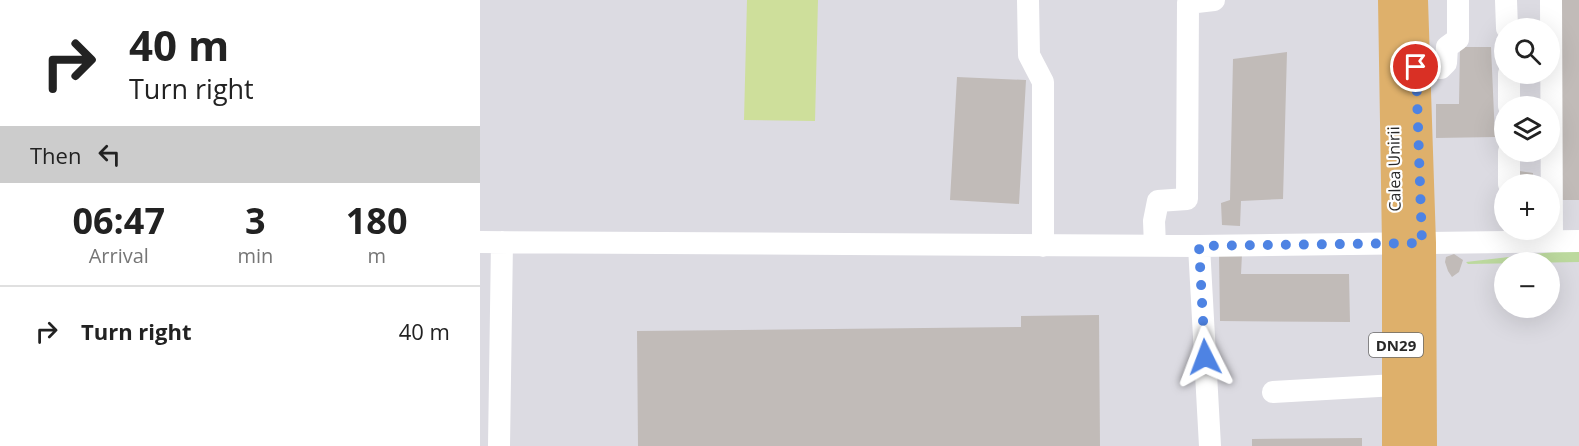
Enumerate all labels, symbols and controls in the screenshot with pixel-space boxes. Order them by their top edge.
text: 40 m [129,16,229,73]
map controls [1494,18,1560,318]
button: search [1494,18,1560,84]
icon: right [30,24,108,102]
pin [1390,41,1441,92]
icon: arrive [1399,50,1432,83]
text: Turn right [129,70,254,107]
button: layers [1494,96,1560,162]
street label: Calea Unirii [1382,126,1406,212]
icon: left [93,138,126,171]
text: Then [30,140,81,170]
button: + [1494,174,1560,240]
text: 06:47 [72,196,165,245]
text: 3 [245,196,266,245]
text: 180 [346,196,408,245]
text: Arrival [89,242,149,269]
text: min [237,242,273,269]
text: m [367,242,386,269]
button: − [1494,252,1560,318]
icon: right [30,315,63,348]
text: Turn right [81,316,192,346]
text: 40 m [399,316,450,346]
position arrow [1173,325,1237,389]
road number: DN29 [1369,333,1423,357]

